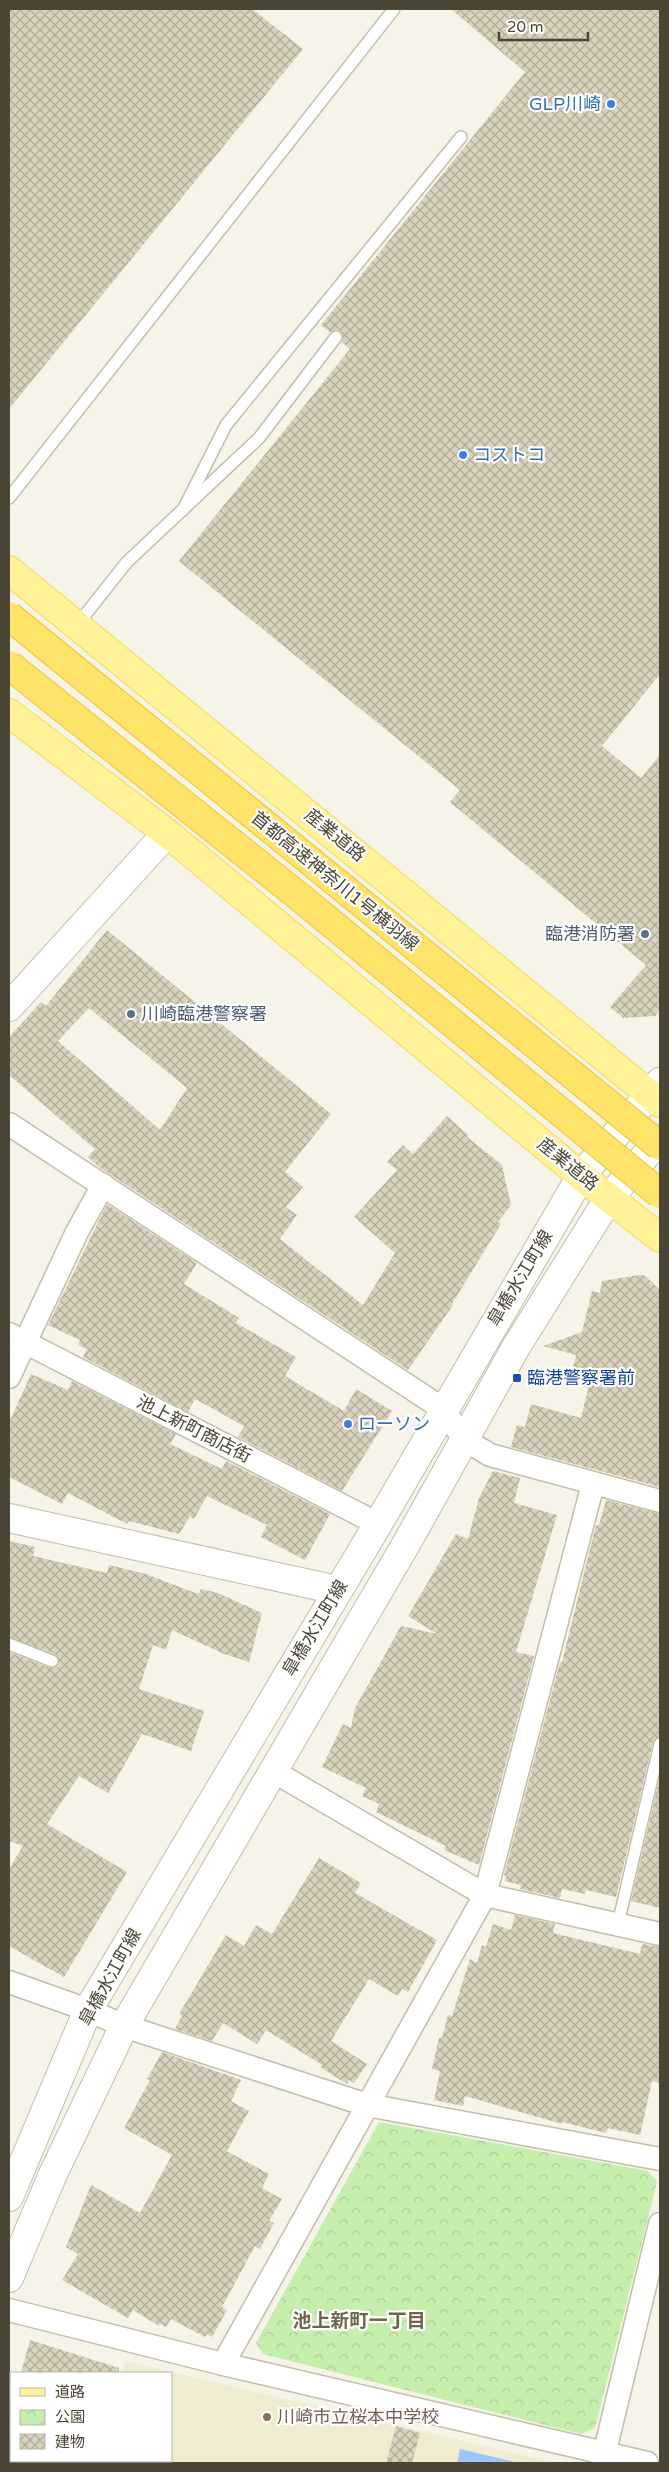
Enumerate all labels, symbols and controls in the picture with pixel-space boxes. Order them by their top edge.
scale bar [499,10,588,42]
text: 20 m [507,18,544,36]
place label: GLP川崎 [529,93,601,115]
marker: GLP川崎 [605,98,617,110]
place label: コストコ [473,444,545,466]
marker: コストコ [457,449,469,461]
street label: 産業道路 [300,804,370,866]
street label: 首都高速神奈川1号横羽線 [247,807,423,955]
place label: 臨港消防署 [545,923,635,945]
marker: 臨港消防署 [639,928,651,940]
place label: 川崎臨港警察署 [141,1003,267,1025]
marker: 川崎臨港警察署 [125,1008,137,1020]
street label: 産業道路 [533,1133,603,1195]
street label: 皐橋水江町線 [483,1226,557,1330]
place label: 臨港警察署前 [527,1367,635,1389]
marker: 臨港警察署前 [511,1372,523,1384]
street label: 池上新町商店街 [133,1391,255,1467]
place label: ローソン [358,1413,430,1435]
marker: ローソン [342,1418,354,1430]
street label: 皐橋水江町線 [278,1576,352,1680]
street label: 皐橋水江町線 [74,1924,146,2030]
district label: 池上新町一丁目 [292,2310,426,2332]
legend [10,2372,172,2462]
text: 道路 [55,2383,85,2401]
place label: 川崎市立桜本中学校 [277,2406,439,2428]
text: 公園 [55,2408,85,2426]
marker: 川崎市立桜本中学校 [261,2411,273,2423]
text: 建物 [55,2433,85,2451]

